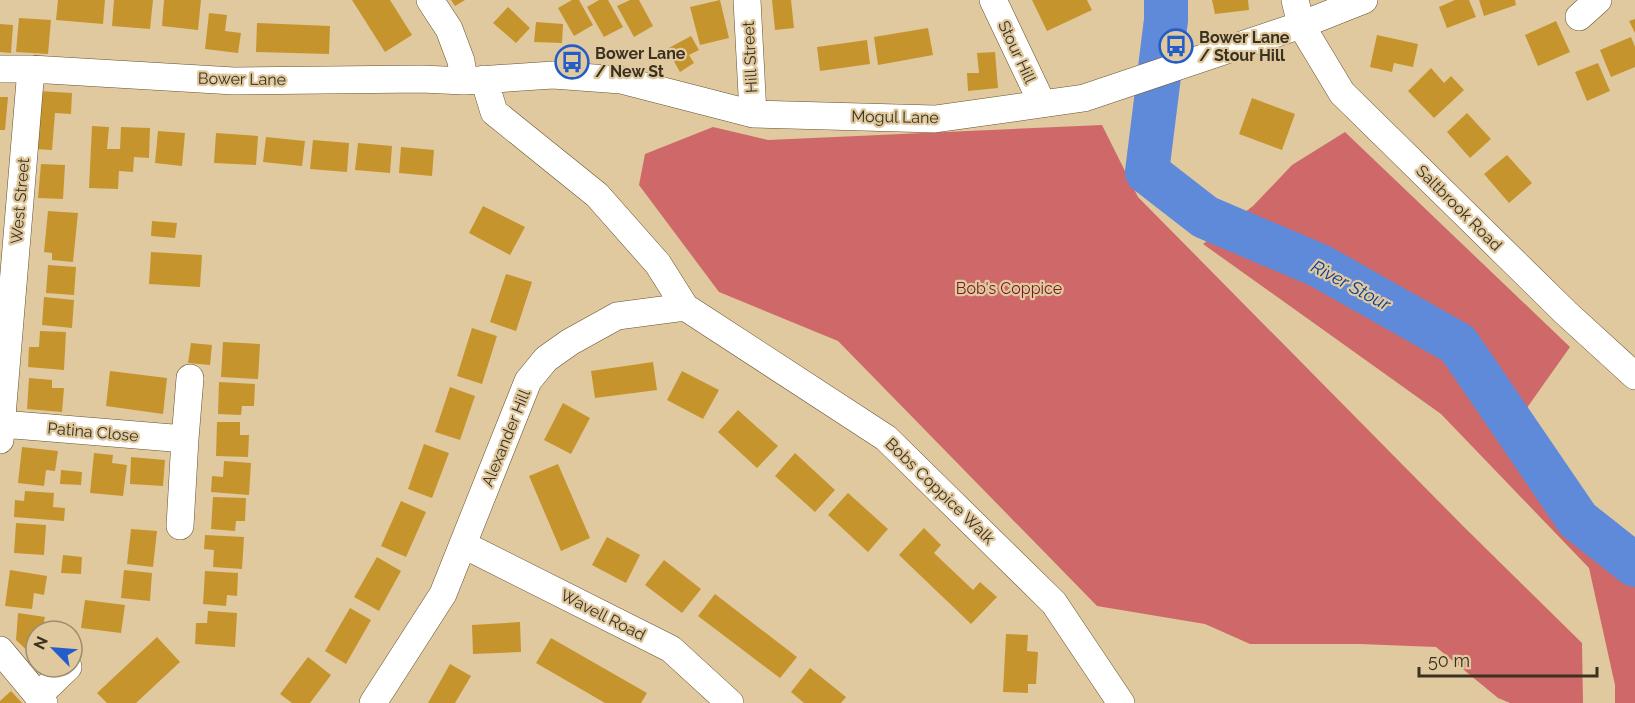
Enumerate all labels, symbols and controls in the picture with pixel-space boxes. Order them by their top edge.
street label: Stour Hill [994,18,1040,87]
street label: Hill Street [739,20,761,93]
bus stop icon: Bower Lane / Stour Hill [1158,28,1194,64]
place label: Bower Lane / Stour Hill [1199,28,1290,65]
bus stop icon: Bower Lane / New St [554,44,590,80]
place label: Bower Lane / New St [595,44,686,81]
street label: Bower Lane [198,69,286,89]
street label: Mogul Lane [851,107,939,127]
street label: West Street [7,156,33,245]
street label: Saltbrook Road [1412,161,1506,255]
water label: River Stour [1308,255,1395,315]
park label: Bob's Coppice [956,279,1062,298]
street label: Alexander Hill [478,386,534,489]
street label: Patina Close [47,419,139,445]
street label: Bobs Coppice Walk [881,434,999,548]
street label: Wavell Road [557,585,649,645]
north arrow [24,619,84,679]
text: N [30,633,52,652]
scale bar [1419,640,1598,678]
text: 50 m [1428,650,1470,671]

